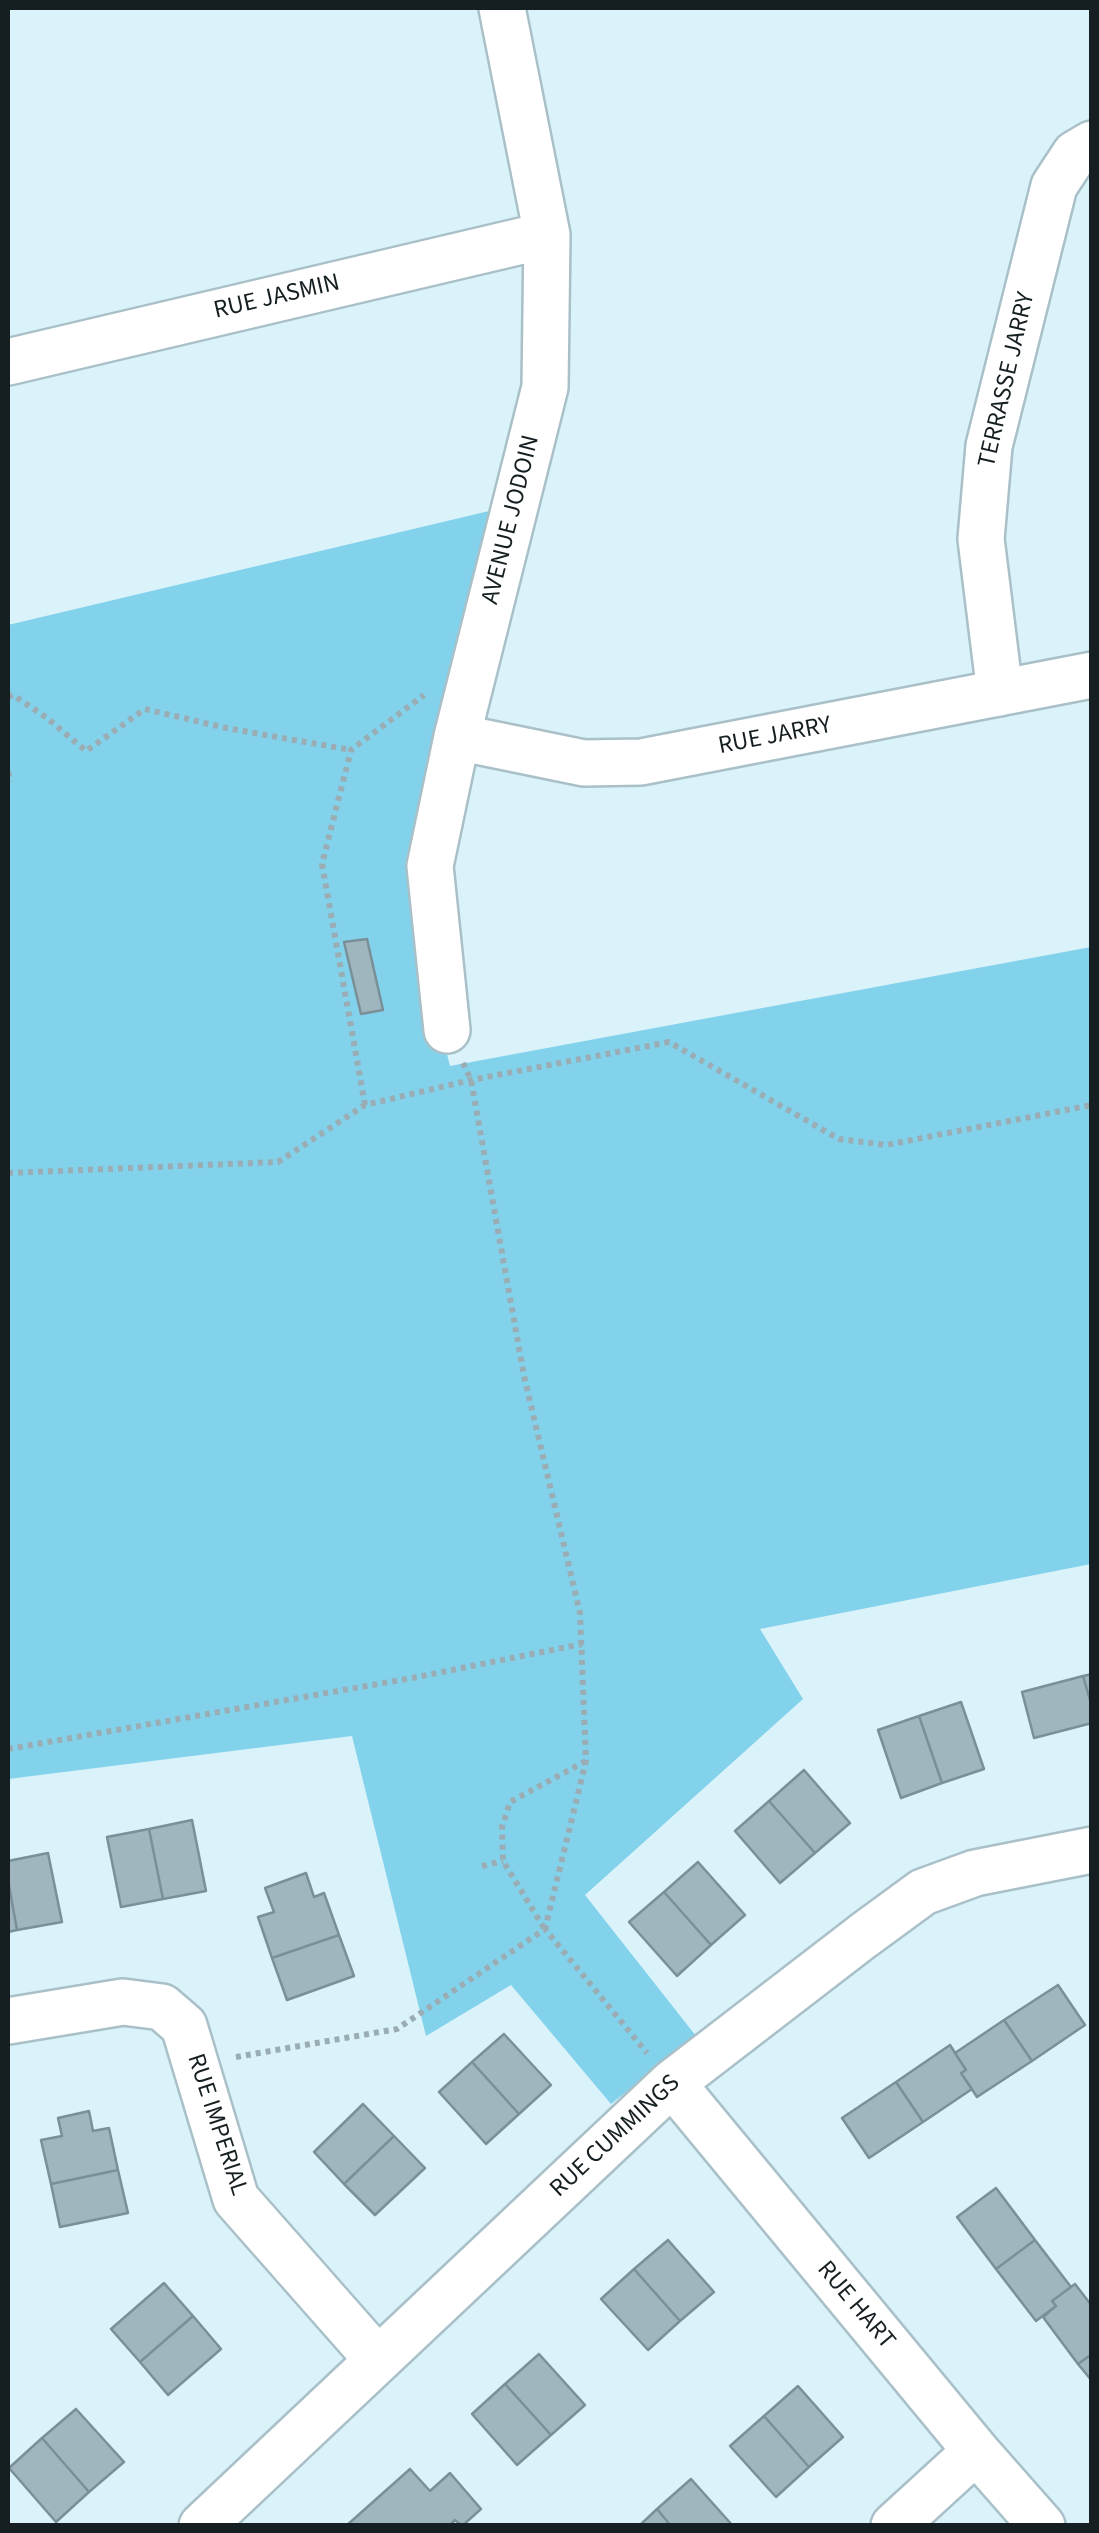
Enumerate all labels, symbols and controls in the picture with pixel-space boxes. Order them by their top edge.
street label: RUE JASMIN [211,269,343,327]
street label: TERRASSE JARRY [973,289,1043,471]
street label: AVENUE JODOIN [477,432,547,608]
street label: RUE JARRY [716,711,834,763]
street label: RUE IMPERIAL [179,2050,253,2200]
street label: RUE CUMMINGS [545,2069,687,2205]
street label: RUE HART [810,2256,900,2356]

